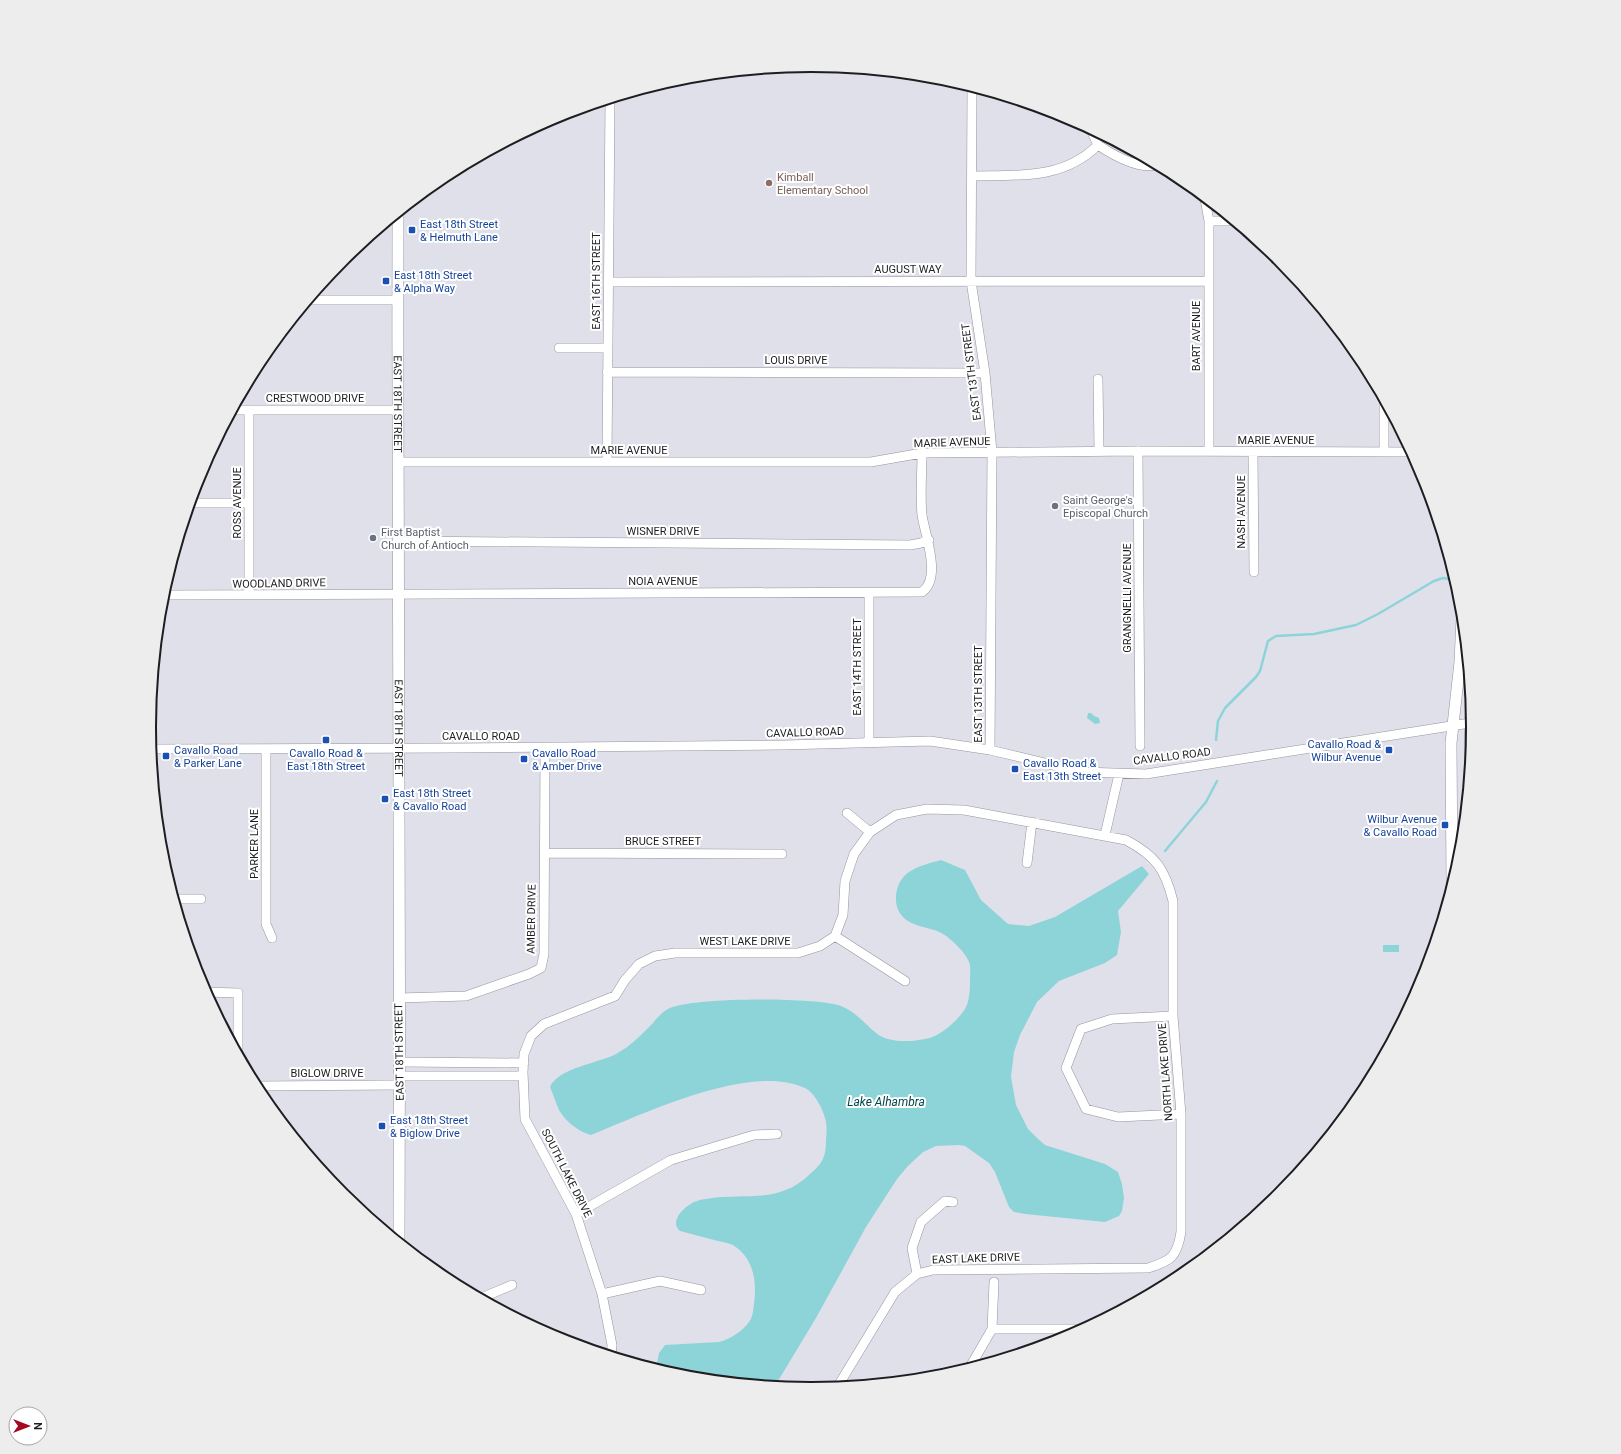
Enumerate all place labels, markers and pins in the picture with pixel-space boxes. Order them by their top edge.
place label: Kimball Elementary School [777,171,868,197]
marker: Kimball Elementary School [764,178,774,188]
place label: East 18th Street & Helmuth Lane [420,218,498,244]
marker: East 18th Street & Helmuth Lane [407,225,417,235]
place label: East 18th Street & Alpha Way [394,269,472,295]
marker: East 18th Street & Alpha Way [381,276,391,286]
place label: Saint George's Episcopal Church [1063,494,1148,520]
marker: Saint George's Episcopal Church [1050,501,1060,511]
place label: First Baptist Church of Antioch [381,526,469,552]
marker: First Baptist Church of Antioch [368,533,378,543]
marker: Cavallo Road & East 18th Street [321,735,331,745]
place label: Cavallo Road & Wilbur Avenue [1308,738,1381,764]
place label: Cavallo Road & Parker Lane [174,744,242,770]
marker: Cavallo Road & Wilbur Avenue [1384,745,1394,755]
place label: Cavallo Road & East 18th Street [287,747,365,773]
place label: Cavallo Road & Amber Drive [532,747,602,773]
marker: Cavallo Road & Parker Lane [161,751,171,761]
marker: Cavallo Road & Amber Drive [519,754,529,764]
place label: Cavallo Road & East 13th Street [1023,757,1101,783]
marker: Cavallo Road & East 13th Street [1010,764,1020,774]
place label: East 18th Street & Cavallo Road [393,787,471,813]
marker: East 18th Street & Cavallo Road [380,794,390,804]
place label: Wilbur Avenue & Cavallo Road [1364,813,1437,839]
marker: Wilbur Avenue & Cavallo Road [1440,820,1450,830]
place label: East 18th Street & Biglow Drive [390,1114,468,1140]
marker: East 18th Street & Biglow Drive [377,1121,387,1131]

